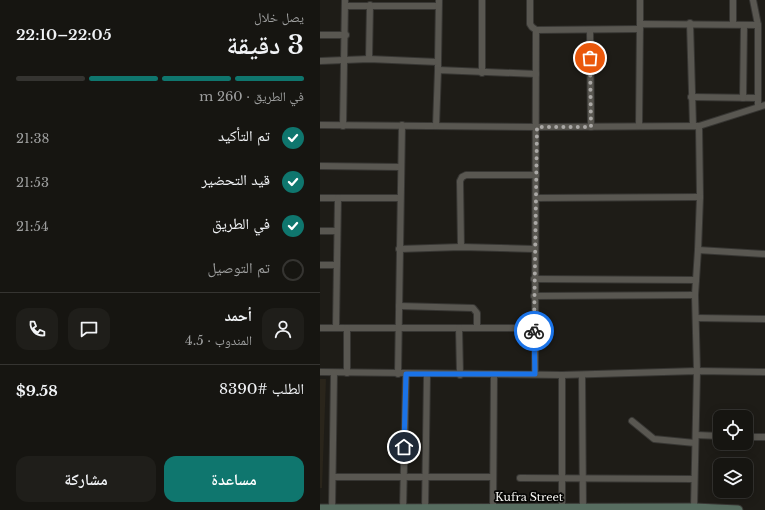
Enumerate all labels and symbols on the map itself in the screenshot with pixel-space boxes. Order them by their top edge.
pin [573,41,607,75]
courier [514,311,554,351]
pin [387,430,421,464]
street label: Kufra Street [495,490,564,504]

